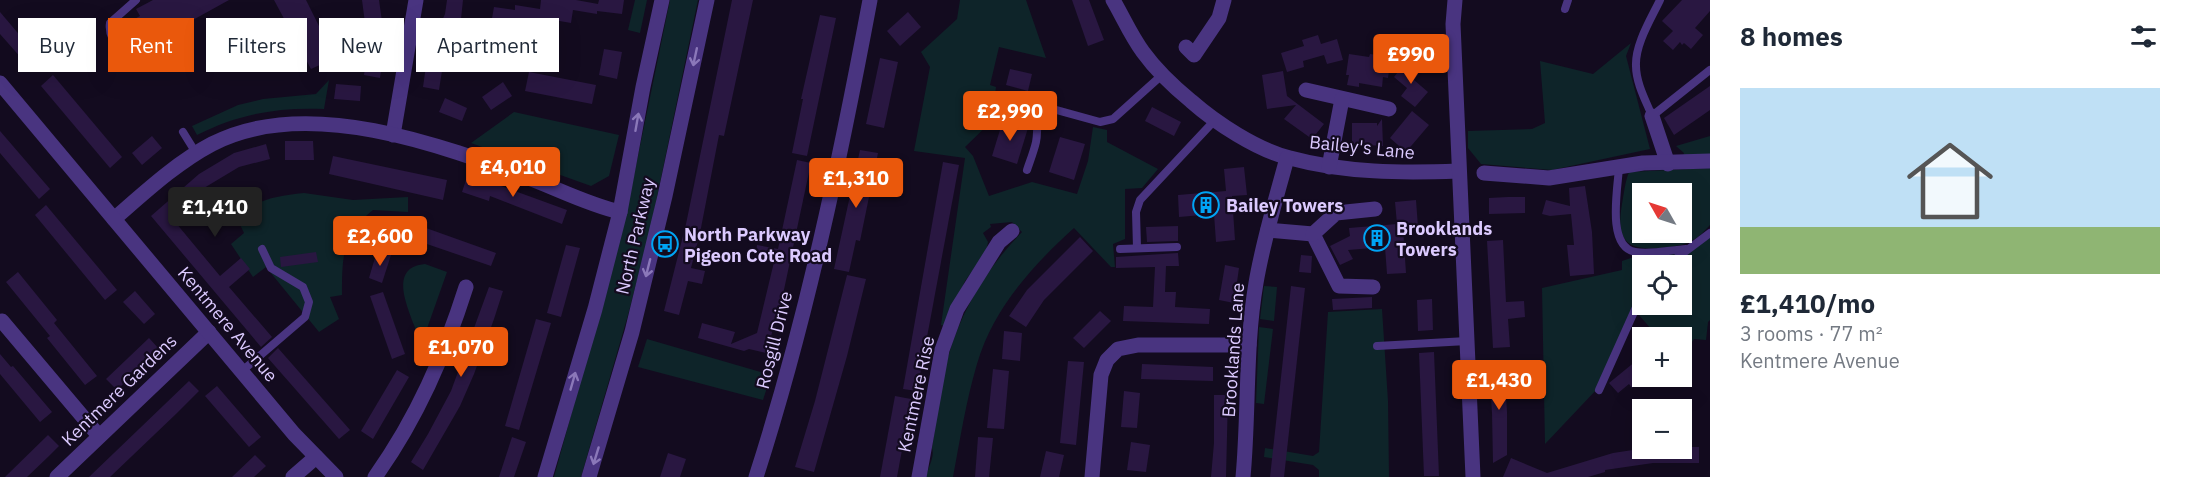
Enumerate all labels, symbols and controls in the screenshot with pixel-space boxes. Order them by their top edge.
chip: Buy [18,18,96,72]
chip: Rent [108,18,194,72]
chip: Filters [206,18,307,72]
chip: New [319,18,404,72]
chip: Apartment [416,18,559,72]
text: 8 homes [1740,19,1843,53]
icon: filters [2127,20,2160,53]
pin: £990 [1375,34,1447,85]
text: £990 [1387,40,1435,67]
one-way arrow [689,47,700,66]
pin: £2,990 [961,91,1059,142]
text: £2,990 [977,97,1043,124]
one-way arrow [632,112,643,132]
icon: home [1896,127,2004,235]
street label: Bailey's Lane [1308,130,1416,164]
pin: £4,010 [464,147,562,198]
text: £4,010 [480,153,546,180]
pin: £1,310 [807,158,905,209]
text: £1,310 [823,164,889,191]
street label: North Parkway [610,175,660,297]
north arrow [1632,183,1692,243]
map controls [1632,183,1692,459]
pin: £1,410 [166,187,264,238]
building icon: Bailey Towers [1191,190,1221,220]
text: £1,410 [182,193,248,220]
place label: Bailey Towers [1226,194,1343,217]
pin: £2,600 [331,216,429,267]
place label: Brooklands Towers [1396,217,1492,261]
text: £2,600 [347,222,413,249]
place label: North Parkway Pigeon Cote Road [684,223,832,267]
building icon: Brooklands Towers [1362,223,1392,253]
bus stop icon: North Parkway Pigeon Cote Road [650,229,680,259]
button: locate [1632,255,1692,315]
one-way arrow [641,258,653,277]
street label: Kentmere Avenue [173,262,283,387]
street label: Brooklands Lane [1217,282,1249,418]
text: £1,410/mo [1740,286,1875,320]
street label: Rosgill Drive [751,289,797,391]
text: 3 rooms · 77 m² [1740,320,1883,347]
pin: £1,070 [412,327,510,378]
button: + [1632,327,1692,387]
street label: Kentmere Gardens [56,329,182,451]
text: £1,070 [428,333,494,360]
street label: Kentmere Rise [892,334,940,454]
text: Kentmere Avenue [1740,347,1900,374]
pin: £1,430 [1450,360,1548,411]
text: £1,430 [1466,366,1532,393]
one-way arrow [568,372,579,391]
button: − [1632,399,1692,459]
one-way arrow [590,446,601,465]

